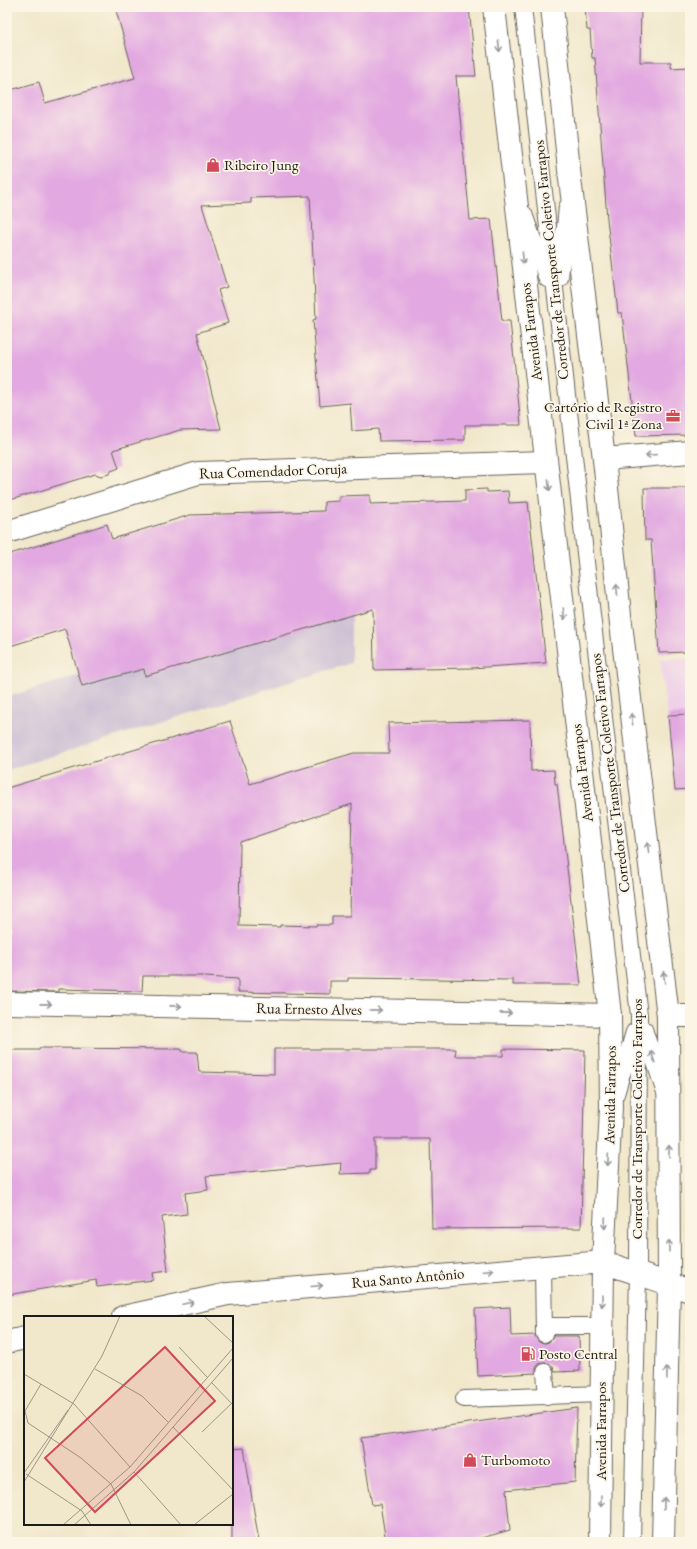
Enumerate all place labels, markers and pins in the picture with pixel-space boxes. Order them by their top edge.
place label: Ribeiro Jung [224,155,299,174]
shop icon: Ribeiro Jung [205,157,221,173]
place label: Cartório de Registro Civil 1ª Zona [544,397,662,433]
office icon: Cartório de Registro Civil 1ª Zona [665,408,681,424]
place label: Posto Central [539,1344,618,1363]
fuel station icon: Posto Central [520,1346,536,1362]
place label: Turbomoto [481,1450,550,1469]
shop icon: Turbomoto [462,1452,478,1468]

